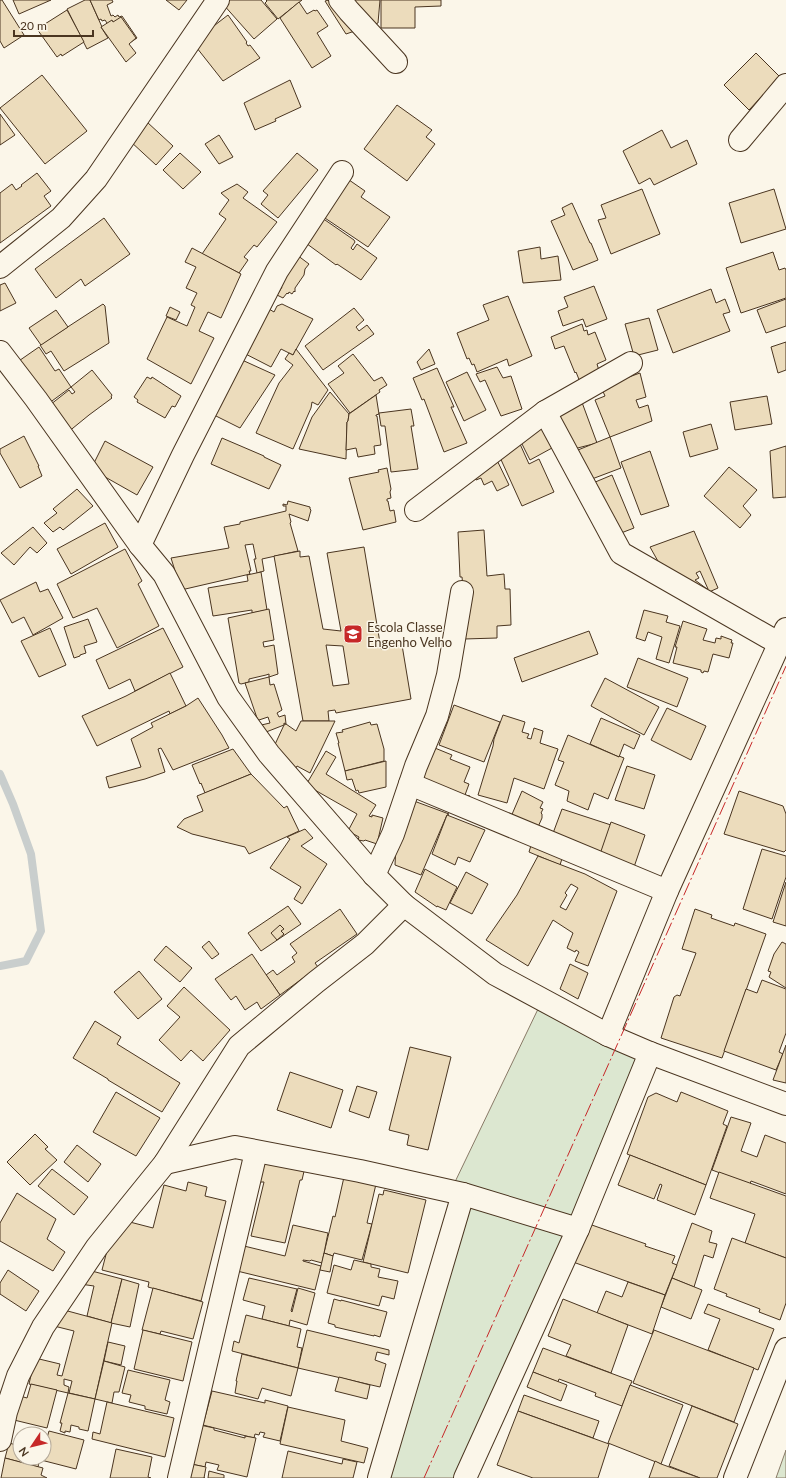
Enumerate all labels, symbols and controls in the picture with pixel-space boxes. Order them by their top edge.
scale bar [14,12,93,38]
text: 20 m [20,18,47,33]
place label: Escola Classe Engenho Velho [367,619,452,650]
school or university icon: Escola Classe Engenho Velho [342,623,364,645]
north arrow [12,1426,52,1466]
text: N [16,1445,31,1459]

